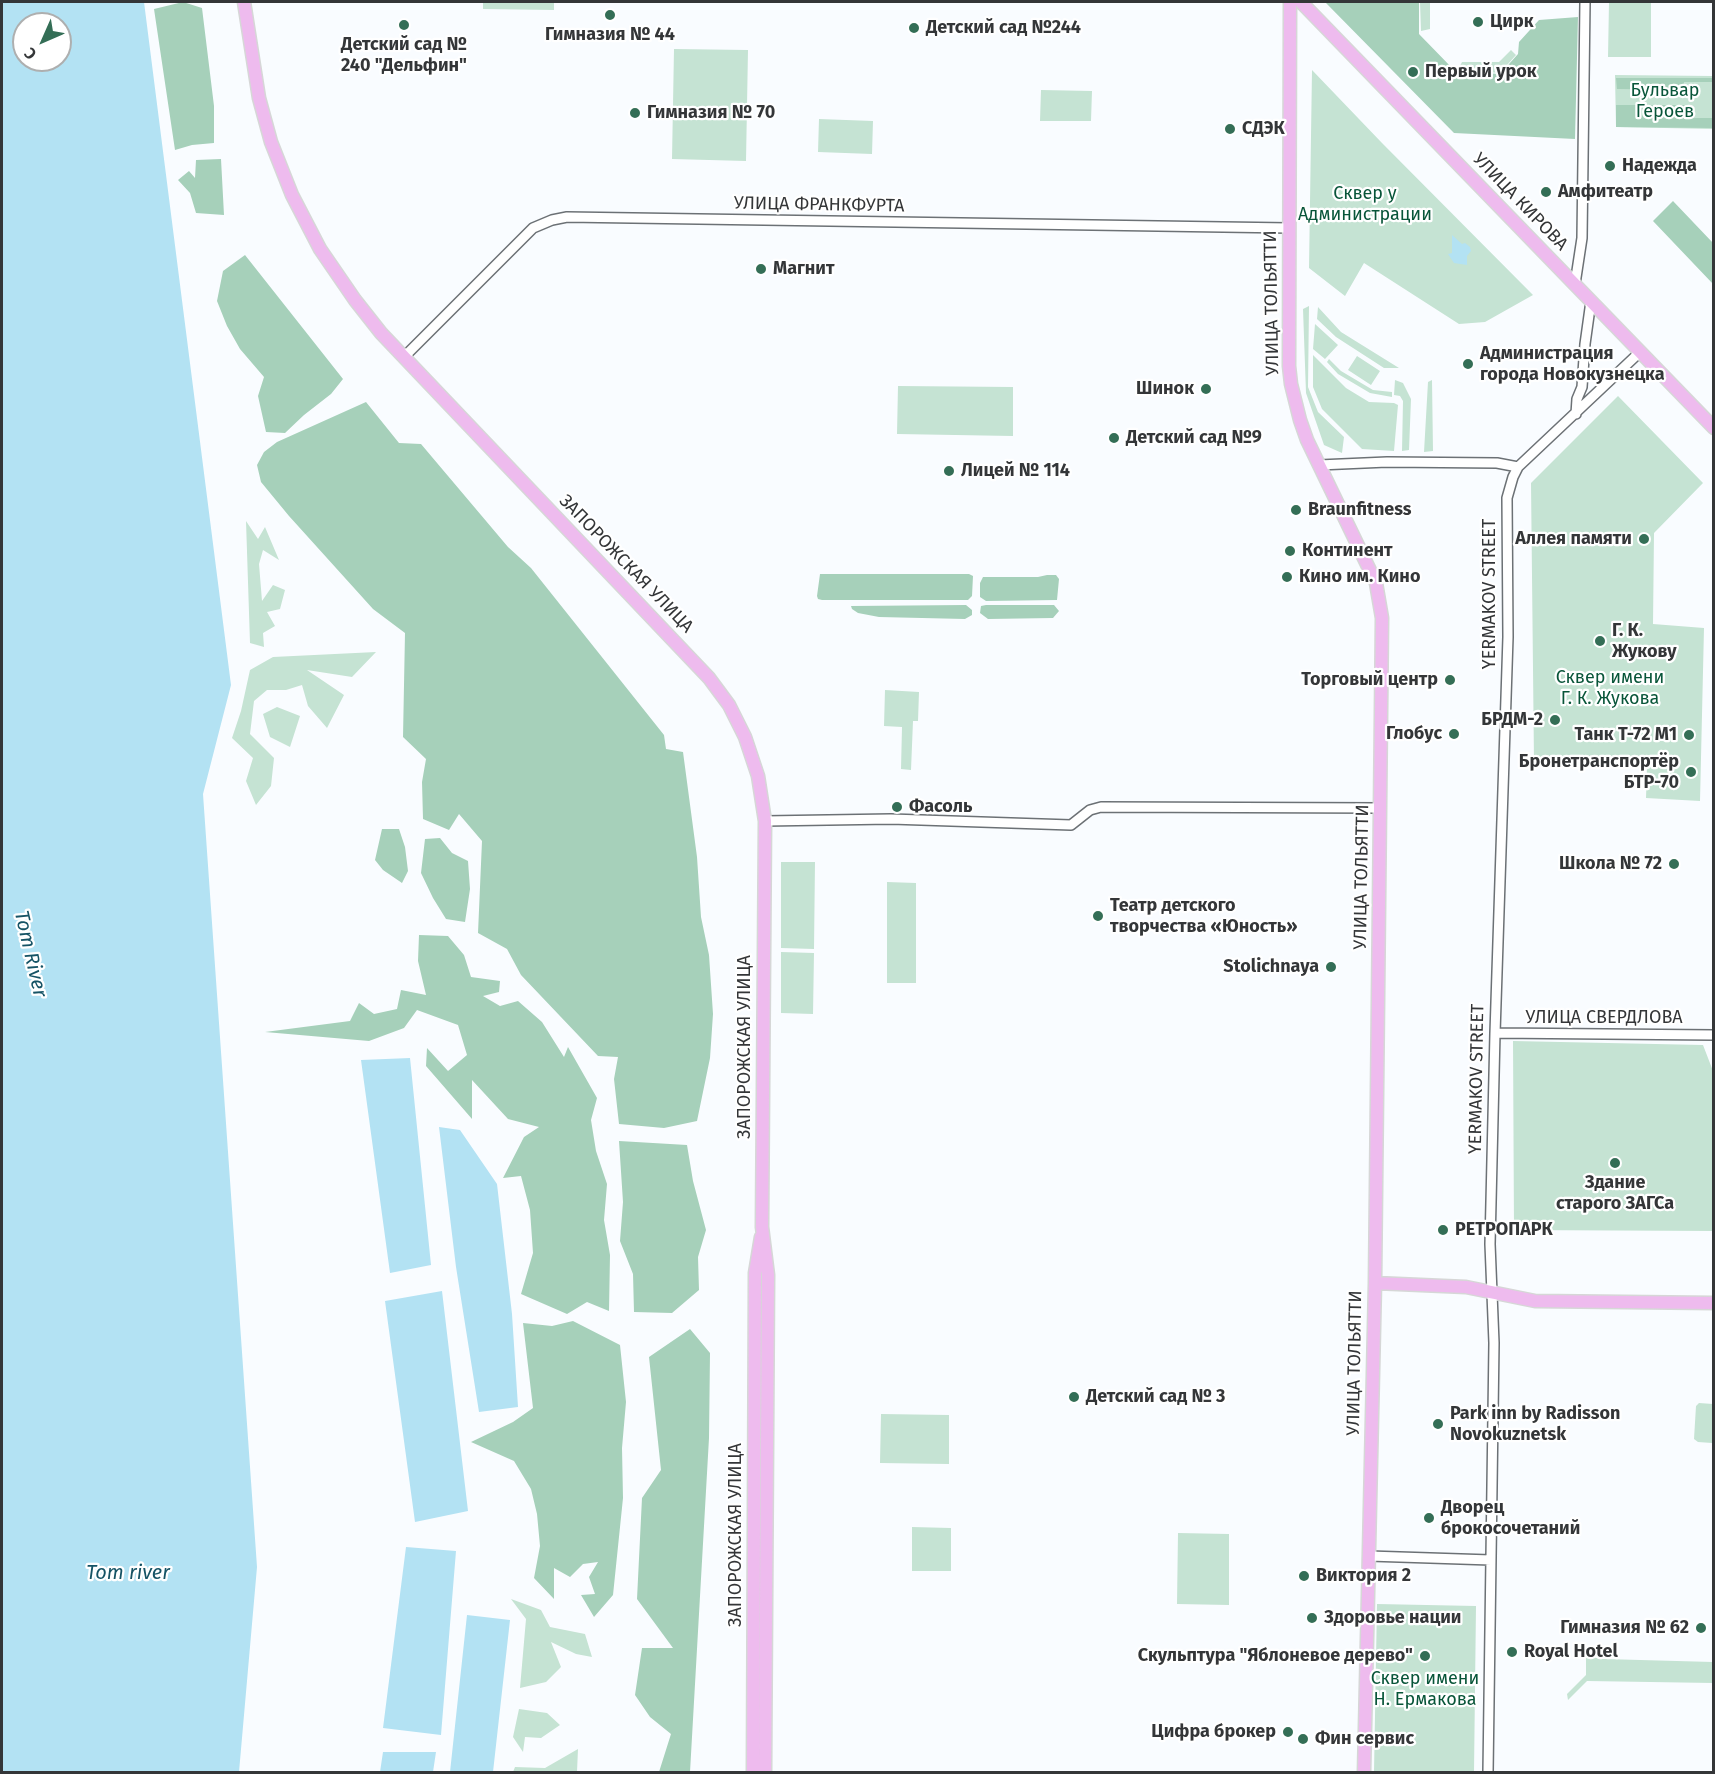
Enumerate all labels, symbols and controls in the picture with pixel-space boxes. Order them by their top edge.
marker: Гимназия № 44 [603,8,617,22]
place label: Цирк [1490,11,1534,33]
north arrow [12,12,72,72]
marker: Цирк [1471,15,1485,29]
place label: Детский сад №244 [926,17,1081,39]
marker: Детский сад № 240 "Дельфин" [397,18,411,32]
marker: Детский сад №244 [907,21,921,35]
place label: Гимназия № 44 [545,24,675,46]
place label: Детский сад № 240 "Дельфин" [341,34,467,76]
text: С [20,44,40,64]
place label: Первый урок [1425,61,1537,83]
marker: Первый урок [1406,65,1420,79]
park label: Бульвар Героев [1630,80,1700,122]
place label: Гимназия № 70 [647,102,775,124]
marker: Гимназия № 70 [628,106,642,120]
place label: СДЭК [1242,118,1285,140]
marker: СДЭК [1223,122,1237,136]
street label: УЛИЦА КИРОВА [1468,149,1572,255]
place label: Надежда [1622,155,1697,177]
marker: Надежда [1603,159,1617,173]
place label: Амфитеатр [1558,181,1653,203]
park label: Сквер у Администрации [1298,183,1432,226]
marker: Амфитеатр [1539,185,1553,199]
street label: УЛИЦА ФРАНКФУРТА [734,193,904,217]
street label: УЛИЦА ТОЛЬЯТТИ [1260,230,1284,376]
place label: Магнит [773,258,834,280]
marker: Магнит [754,262,768,276]
place label: Администрация города Новокузнецка [1480,343,1665,386]
marker: Администрация города Новокузнецка [1461,357,1475,371]
place label: Шинок [1136,378,1194,400]
marker: Шинок [1199,382,1213,396]
place label: Детский сад №9 [1126,427,1262,449]
marker: Детский сад №9 [1107,431,1121,445]
place label: Лицей № 114 [961,460,1070,482]
marker: Лицей № 114 [942,464,956,478]
street label: ЗАПОРОЖСКАЯ УЛИЦА [554,490,698,638]
place label: Braunfitness [1308,499,1412,521]
marker: Braunfitness [1289,503,1303,517]
street label: YERMAKOV STREET [1479,519,1501,669]
place label: Аллея памяти [1515,528,1632,550]
marker: Аллея памяти [1637,532,1651,546]
place label: Континент [1302,540,1393,562]
marker: Континент [1283,544,1297,558]
place label: Кино им. Кино [1299,566,1420,588]
marker: Кино им. Кино [1280,570,1294,584]
place label: Г. К. Жукову [1612,620,1676,662]
marker: Г. К. Жукову [1593,634,1607,648]
park label: Сквер имени Г. К. Жукова [1556,667,1664,710]
place label: Торговый центр [1301,669,1438,691]
marker: Торговый центр [1443,673,1457,687]
place label: БРДМ-2 [1481,709,1543,731]
marker: БРДМ-2 [1548,713,1562,727]
place label: Глобус [1386,723,1442,745]
place label: Танк Т-72 М1 [1575,724,1677,746]
marker: Глобус [1447,727,1461,741]
marker: Танк Т-72 М1 [1682,728,1696,742]
place label: Бронетранспортёр БТР-70 [1519,751,1679,794]
marker: Бронетранспортёр БТР-70 [1684,765,1698,779]
place label: Фасоль [909,796,972,818]
marker: Фасоль [890,800,904,814]
street label: УЛИЦА ТОЛЬЯТТИ [1350,804,1374,950]
place label: Школа № 72 [1559,853,1662,875]
marker: Школа № 72 [1667,857,1681,871]
place label: Театр детского творчества «Юность» [1110,895,1297,938]
water label: Tom River [8,908,52,1000]
marker: Театр детского творчества «Юность» [1091,909,1105,923]
street label: ЗАПОРОЖСКАЯ УЛИЦА [734,955,756,1139]
place label: Stolichnaya [1223,956,1319,978]
marker: Stolichnaya [1324,960,1338,974]
street label: YERMAKOV STREET [1465,1004,1489,1154]
street label: УЛИЦА СВЕРДЛОВА [1525,1007,1683,1029]
marker: Здание старого ЗАГСа [1608,1156,1622,1170]
place label: Здание старого ЗАГСа [1556,1172,1674,1214]
place label: РЕТРОПАРК [1455,1219,1553,1241]
marker: РЕТРОПАРК [1436,1223,1450,1237]
street label: УЛИЦА ТОЛЬЯТТИ [1343,1290,1367,1436]
place label: Детский сад № 3 [1086,1386,1225,1408]
marker: Детский сад № 3 [1067,1390,1081,1404]
place label: Park inn by Radisson Novokuznetsk [1450,1403,1620,1446]
marker: Park inn by Radisson Novokuznetsk [1431,1417,1445,1431]
street label: ЗАПОРОЖСКАЯ УЛИЦА [725,1443,747,1627]
place label: Дворец брокосочетаний [1441,1497,1580,1540]
marker: Дворец брокосочетаний [1422,1511,1436,1525]
water label: Tom river [86,1561,170,1585]
place label: Виктория 2 [1316,1565,1411,1587]
marker: Виктория 2 [1297,1569,1311,1583]
place label: Здоровье нации [1324,1607,1461,1629]
marker: Здоровье нации [1305,1611,1319,1625]
place label: Гимназия № 62 [1560,1617,1689,1639]
marker: Гимназия № 62 [1694,1621,1708,1635]
place label: Royal Hotel [1524,1641,1618,1663]
place label: Скульптура "Яблоневое дерево" [1138,1645,1413,1667]
marker: Royal Hotel [1505,1645,1519,1659]
marker: Скульптура "Яблоневое дерево" [1418,1649,1432,1663]
park label: Сквер имени Н. Ермакова [1371,1668,1479,1710]
place label: Цифра брокер [1151,1721,1276,1743]
marker: Цифра брокер [1281,1725,1295,1739]
place label: Фин сервис [1315,1728,1414,1750]
marker: Фин сервис [1296,1732,1310,1746]

